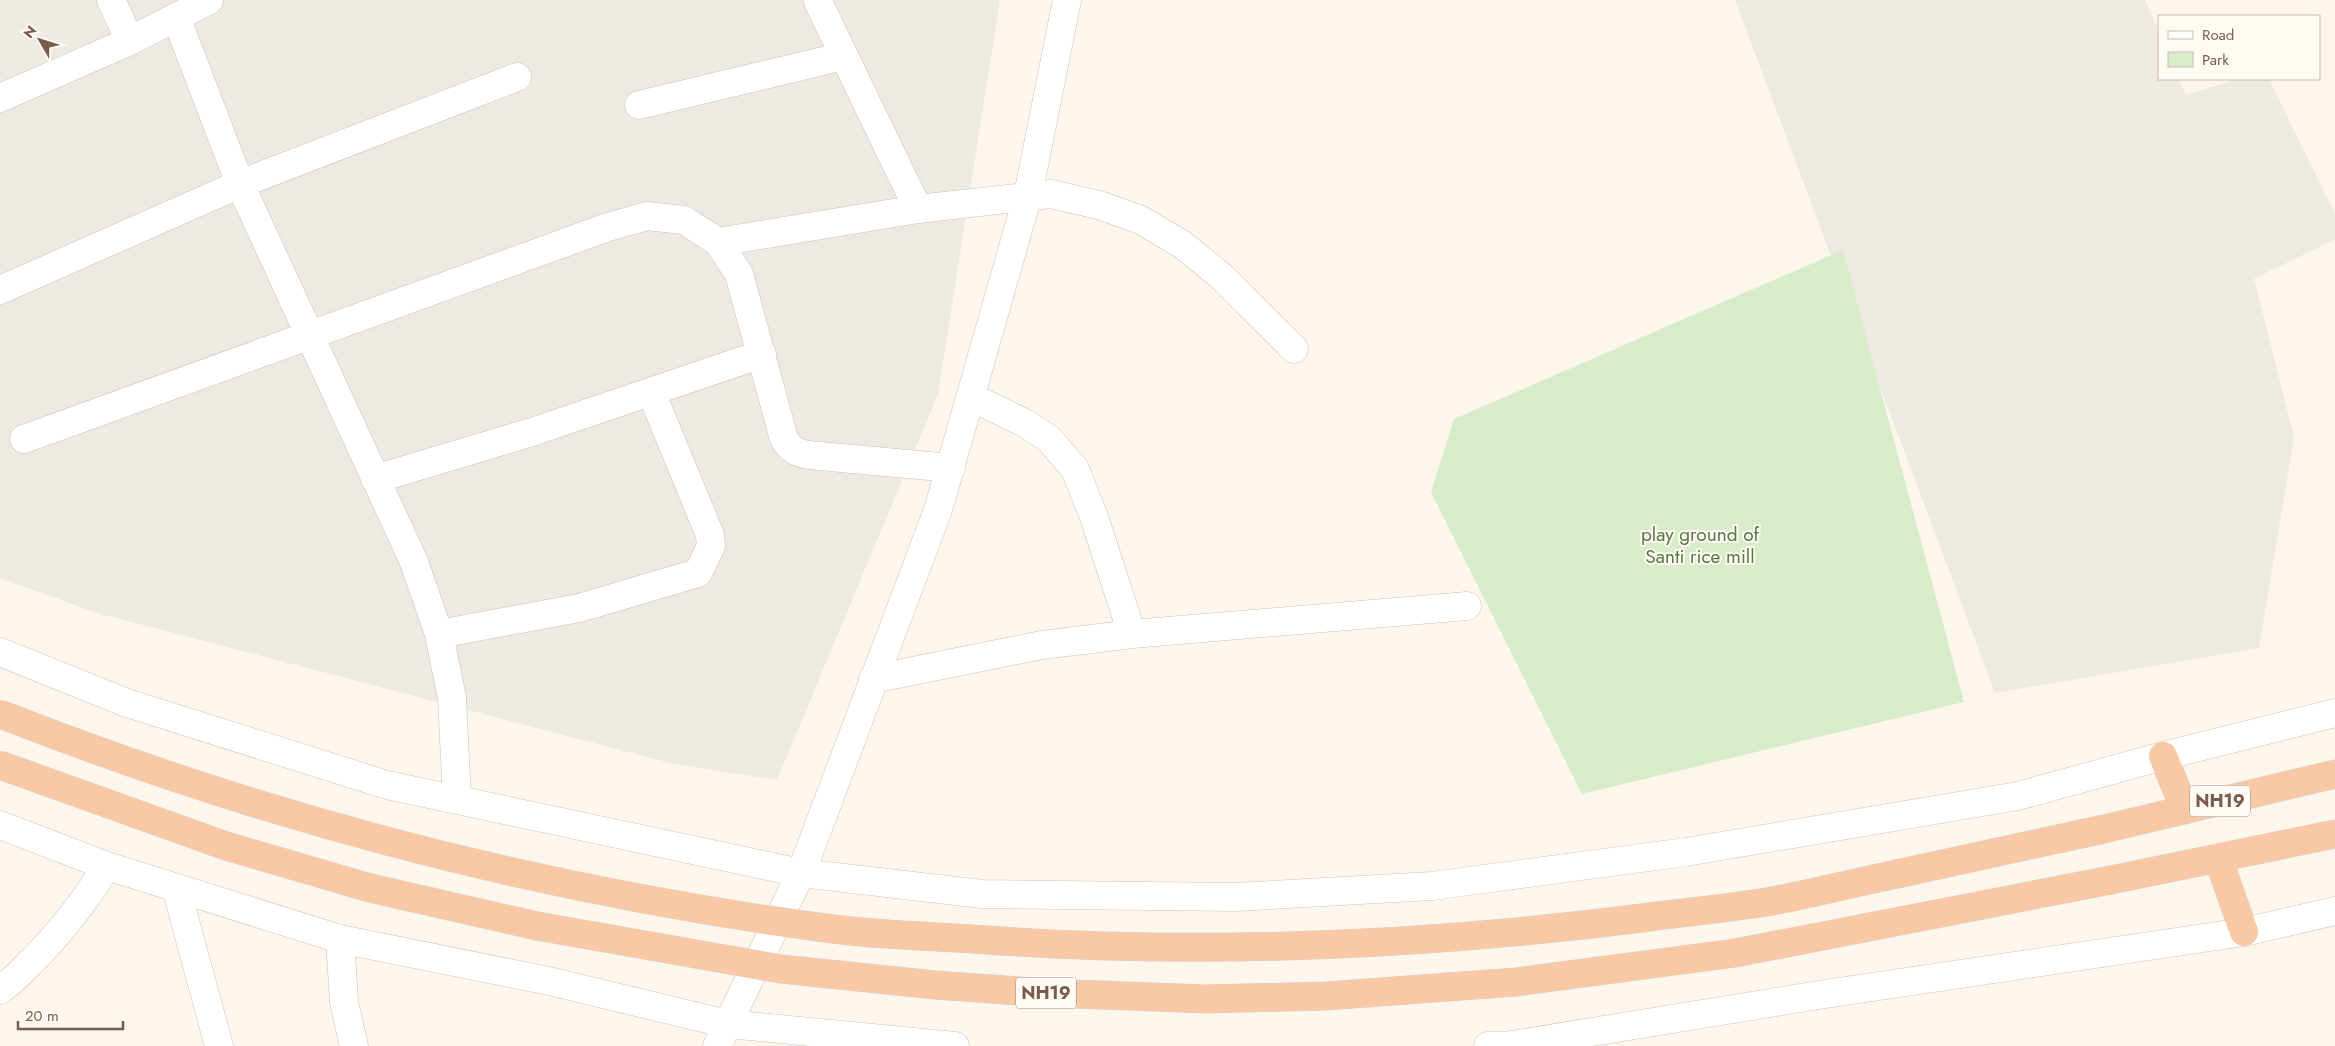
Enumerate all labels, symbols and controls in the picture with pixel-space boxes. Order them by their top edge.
north arrow [15,15,65,65]
legend [2158,15,2320,80]
text: N [19,21,41,42]
text: Road [2202,24,2234,46]
text: Park [2202,49,2229,71]
park label: play ground of Santi rice mill [1641,521,1760,570]
road number: NH19 [2190,786,2250,816]
road number: NH19 [1016,978,1076,1008]
scale bar [18,998,122,1030]
text: 20 m [25,1005,59,1027]

